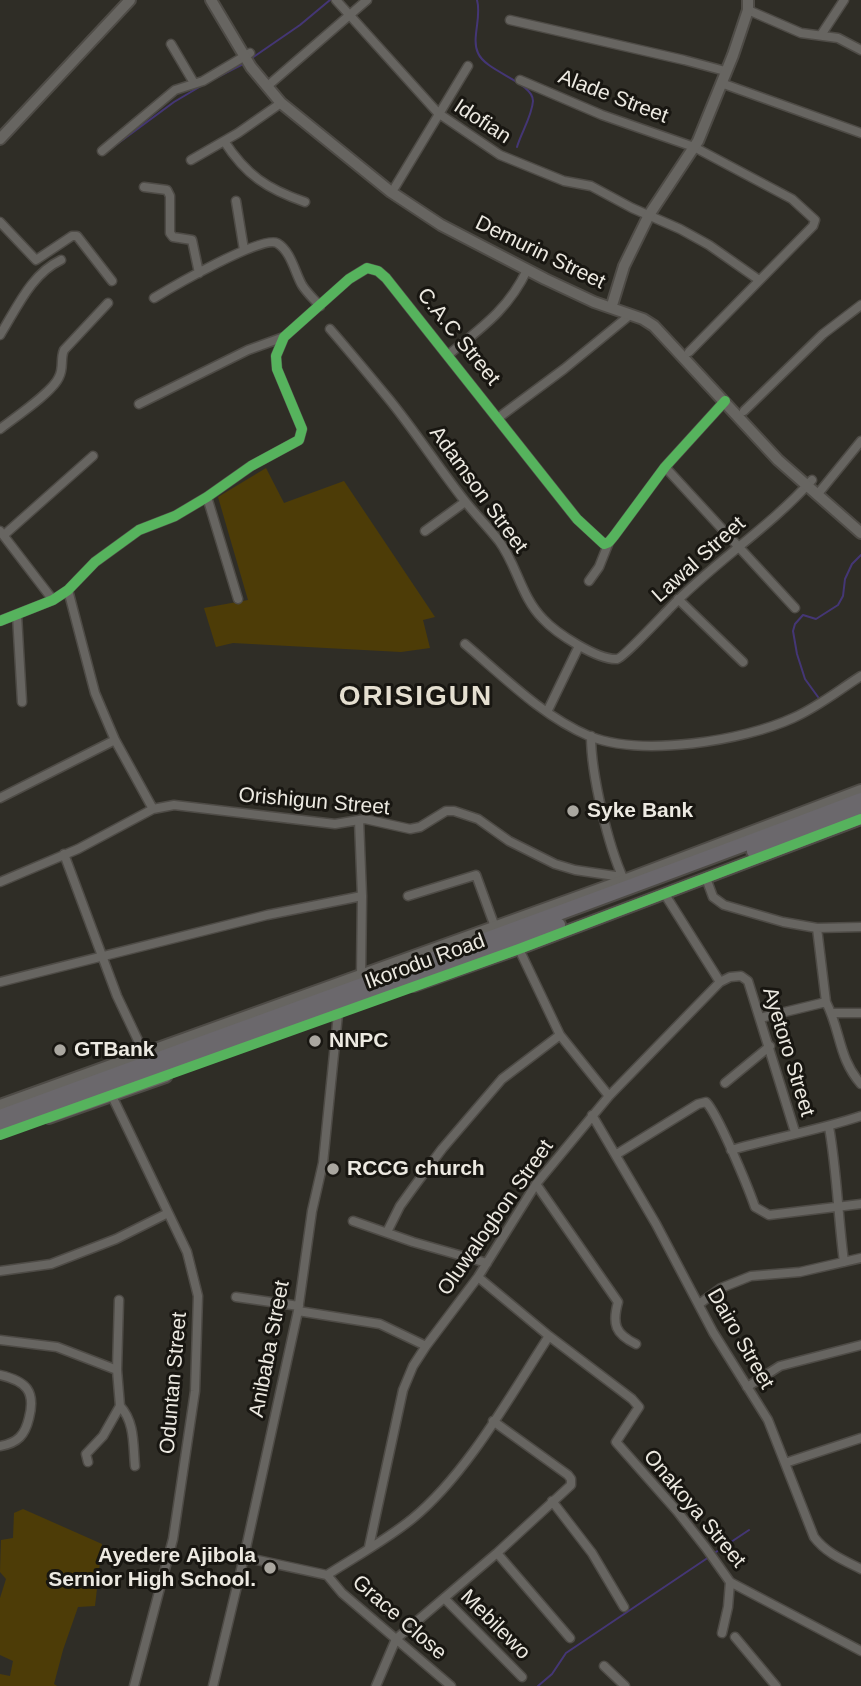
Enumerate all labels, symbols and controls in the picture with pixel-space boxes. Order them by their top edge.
street label: Alade Street [555,65,671,129]
street label: Idofian [449,94,515,150]
street label: Demurin Street [471,211,609,295]
street label: C.A.C Street [411,283,505,391]
street label: Adamson Street [424,422,532,558]
street label: Lawal Street [647,512,751,608]
district label: ORISIGUN [340,680,492,714]
street label: Orishigun Street [237,783,391,821]
place label: Syke Bank [587,798,693,824]
marker: Syke Bank [565,803,581,819]
street label: Ikorodu Road [361,929,489,995]
street label: Ayetoro Street [756,984,820,1120]
place label: NNPC [329,1028,389,1054]
marker: NNPC [307,1033,323,1049]
place label: GTBank [74,1037,155,1063]
marker: GTBank [52,1042,68,1058]
street label: Oluwalogbon Street [433,1135,559,1301]
place label: RCCG church [347,1156,485,1182]
marker: RCCG church [325,1161,341,1177]
street label: Anibaba Street [244,1278,296,1420]
street label: Dairo Street [701,1284,779,1394]
street label: Oduntan Street [155,1311,193,1455]
street label: Onakoya Street [637,1445,751,1573]
place label: Ayedere Ajibola Sernior High School. [48,1543,256,1593]
marker: Ayedere Ajibola Sernior High School. [262,1560,278,1576]
street label: Grace Close [347,1570,451,1666]
street label: Mebilewo [455,1585,535,1665]

